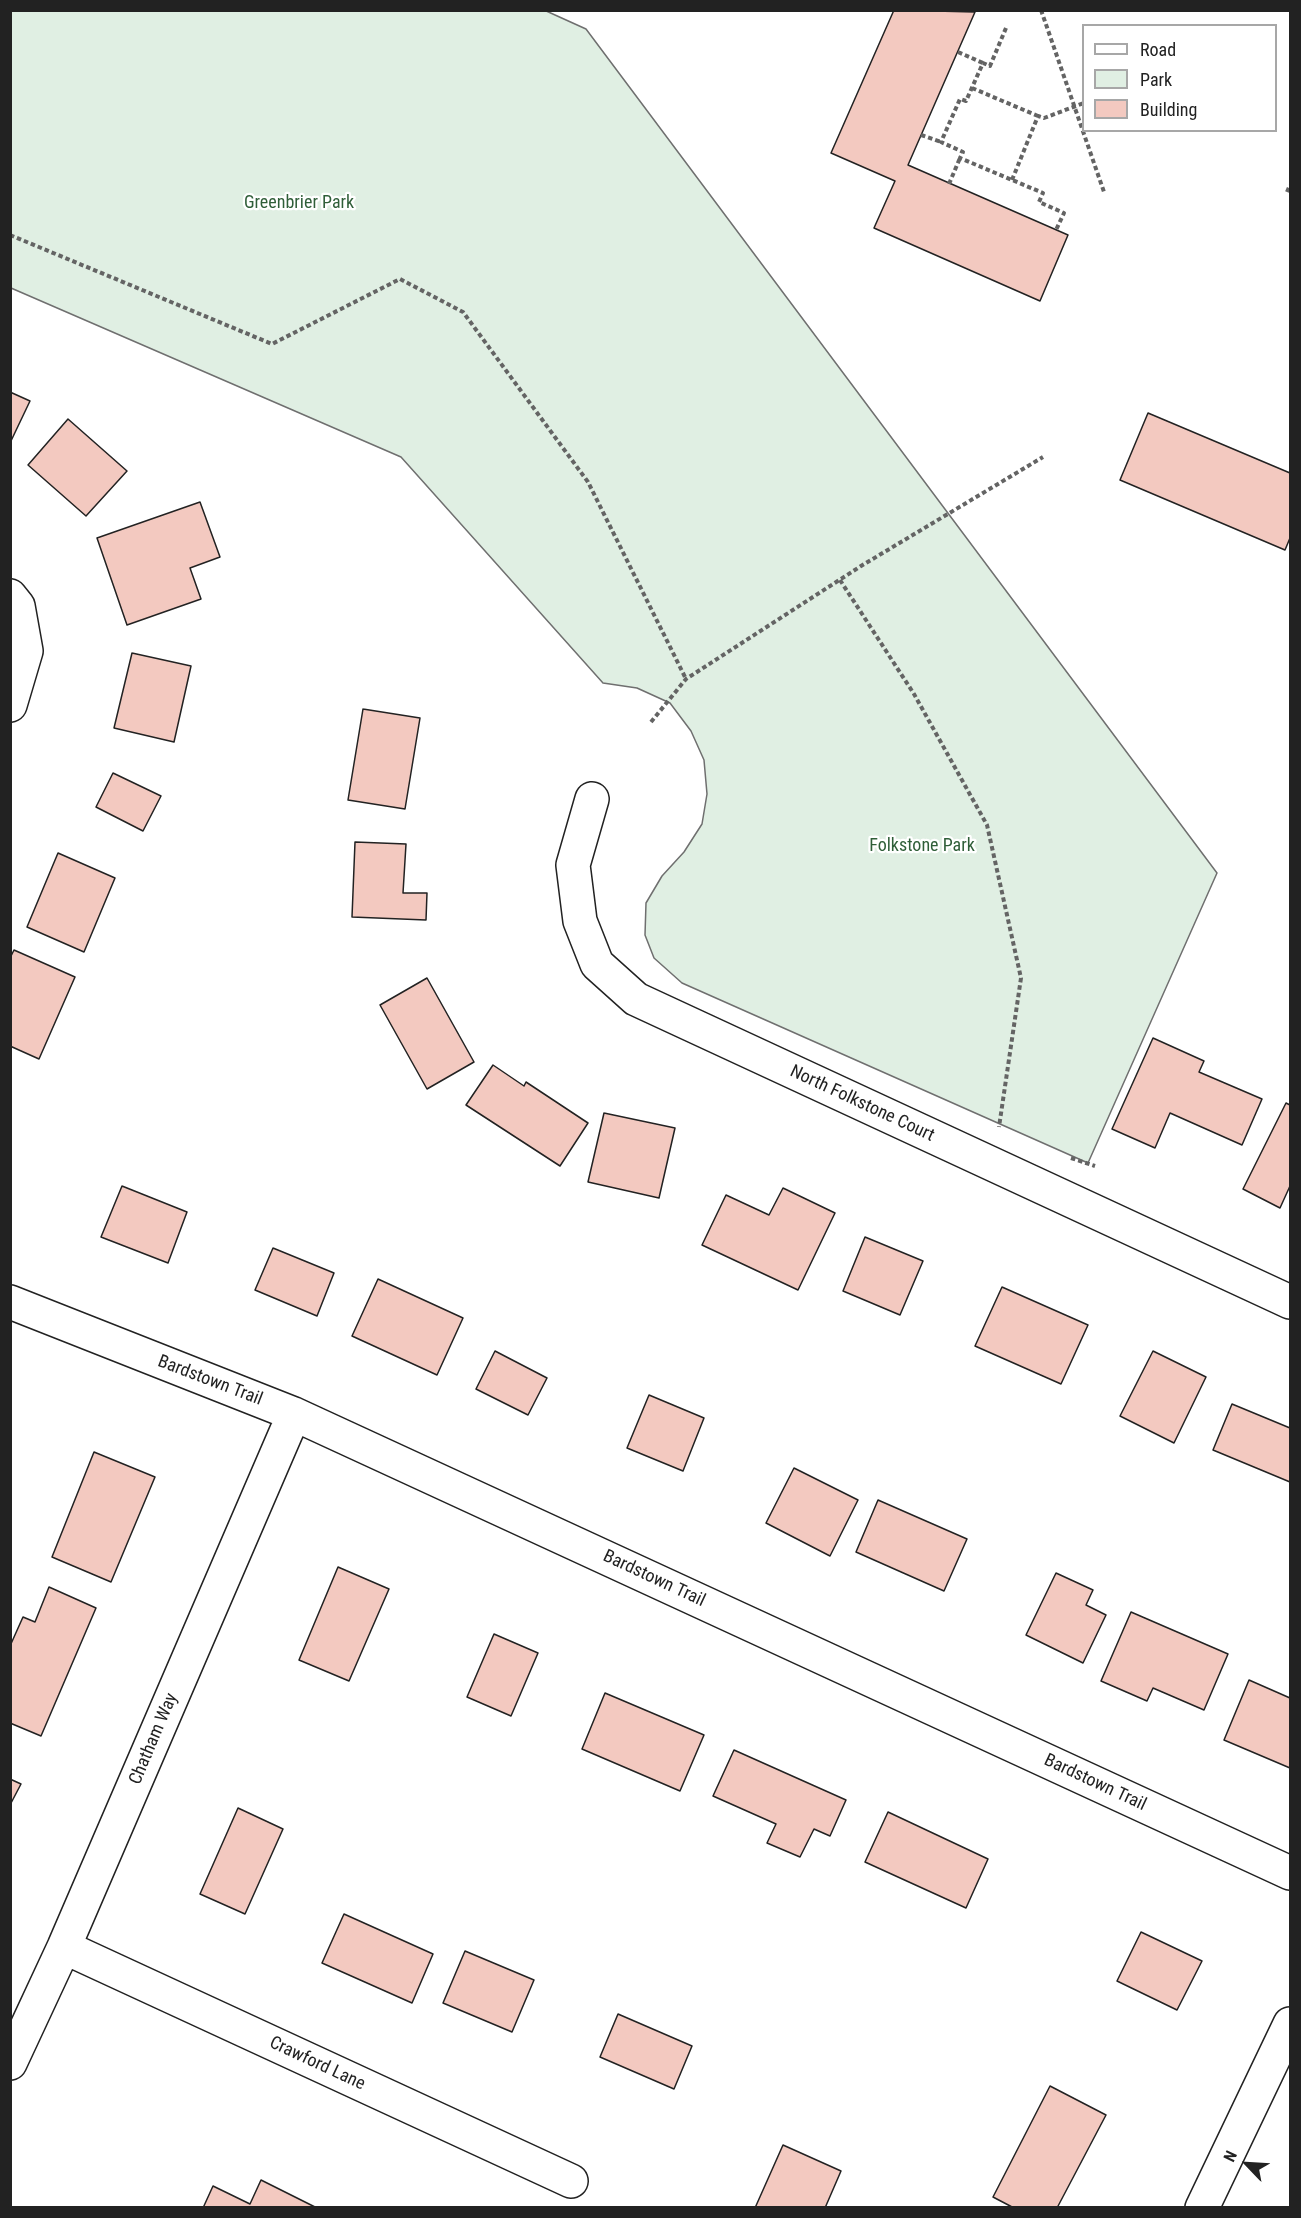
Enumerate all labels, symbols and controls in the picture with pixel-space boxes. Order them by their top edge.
legend [1082,24,1277,132]
text: Road [1140,39,1176,60]
text: Park [1140,69,1172,90]
text: Building [1140,99,1197,120]
park label: Greenbrier Park [244,192,354,214]
park label: Folkstone Park [869,835,975,857]
street label: North Folkstone Court [786,1061,938,1147]
street label: Bardstown Trail [155,1351,265,1411]
street label: Bardstown Trail [599,1546,709,1612]
street label: Chatham Way [125,1690,183,1788]
street label: Bardstown Trail [1040,1750,1150,1816]
street label: Crawford Lane [266,2032,368,2096]
north arrow [1217,2134,1277,2194]
text: N [1220,2148,1241,2165]

